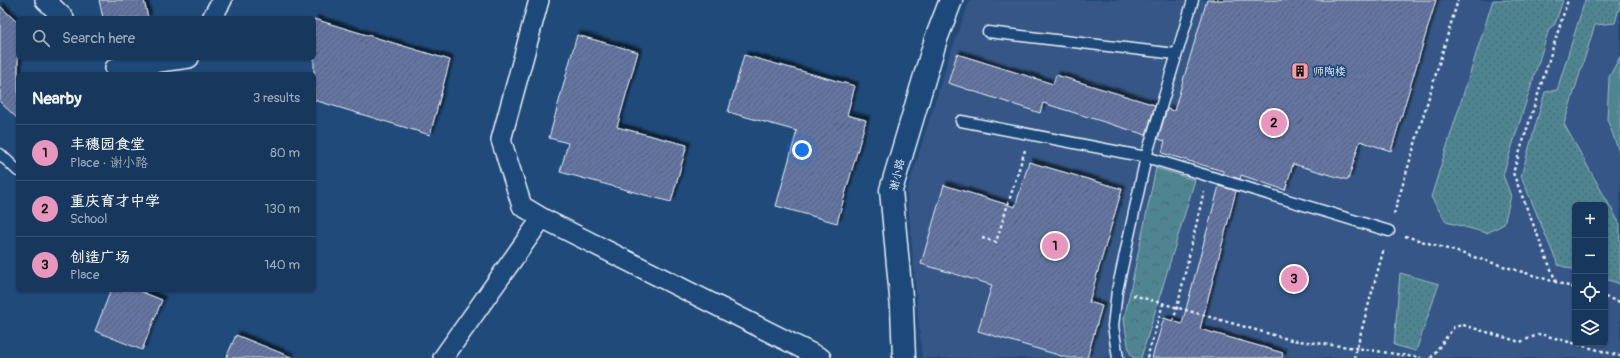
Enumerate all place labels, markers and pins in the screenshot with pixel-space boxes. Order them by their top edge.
building icon: 师陶楼 [1290,61,1310,81]
place label: 师陶楼 [1313,65,1346,78]
pin: 2 [1261,108,1287,138]
pin: 1 [1042,231,1068,261]
pin: 3 [1281,264,1307,294]

